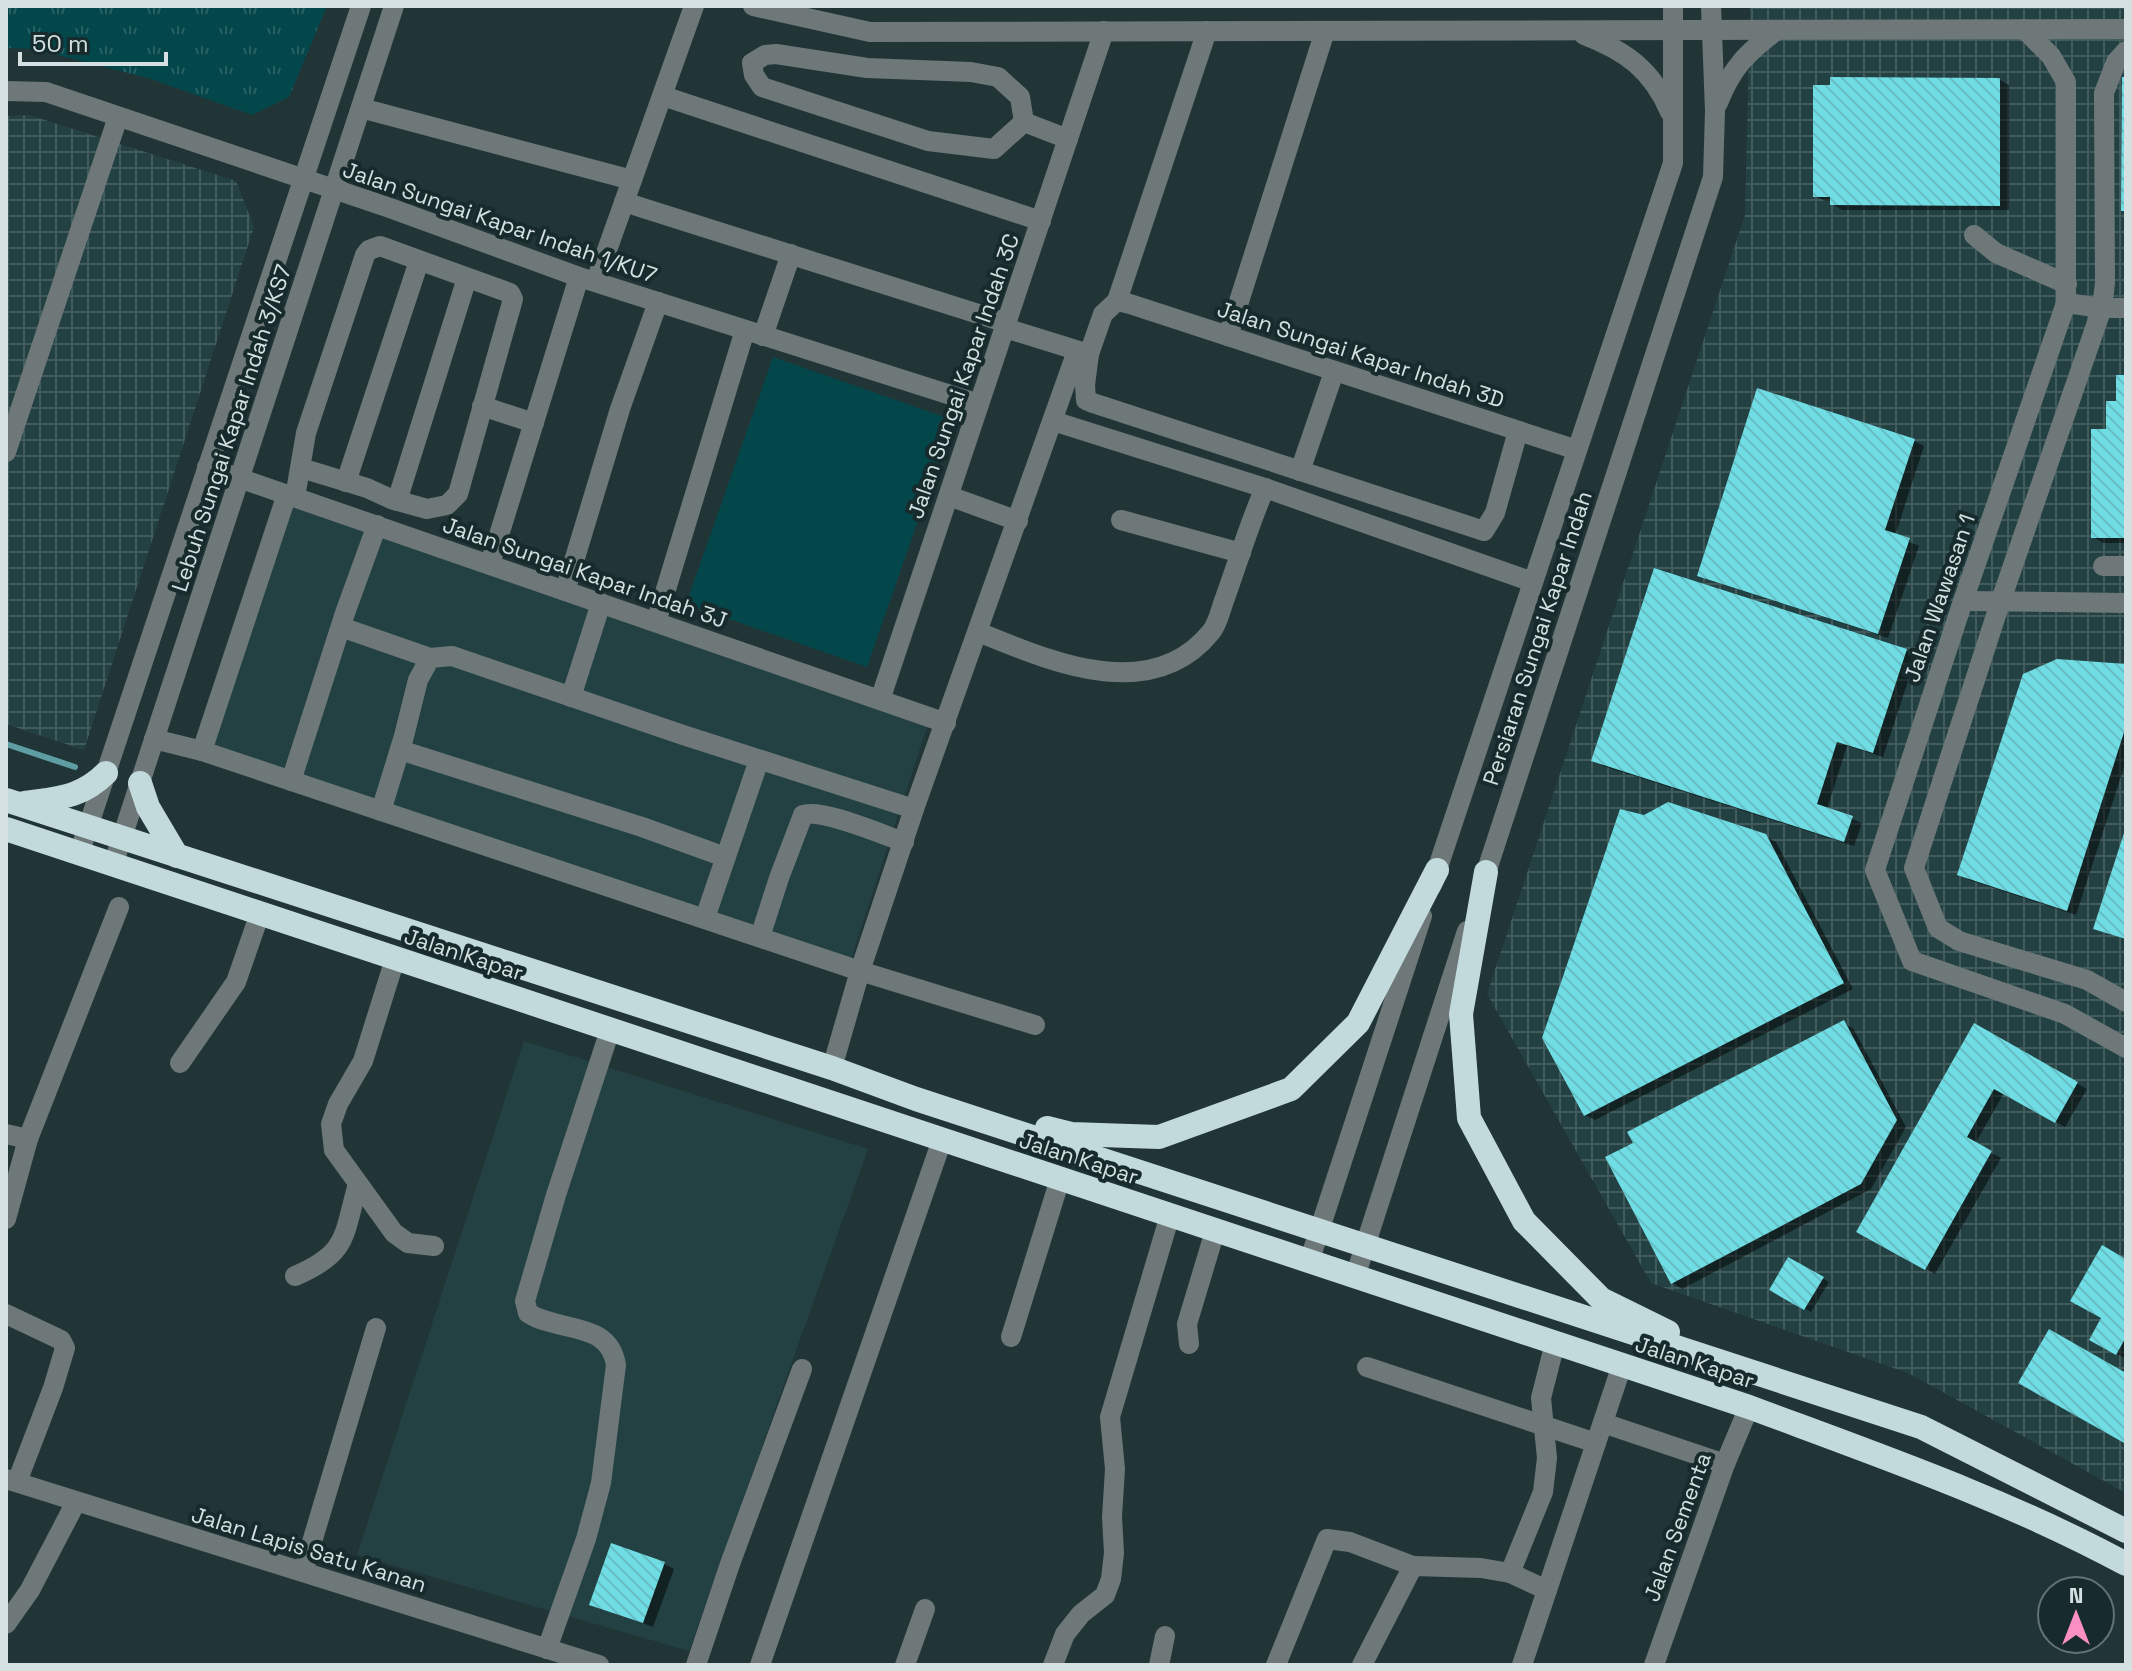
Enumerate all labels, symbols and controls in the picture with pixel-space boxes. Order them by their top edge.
scale bar [20,16,166,66]
text: 50 m [32,28,89,59]
street label: Jalan Sungai Kapar Indah 1/KU7 [339,155,661,289]
street label: Jalan Sungai Kapar Indah 3C [901,230,1025,522]
street label: Lebuh Sungai Kapar Indah 3/KS7 [165,261,297,595]
street label: Jalan Sungai Kapar Indah 3D [1214,294,1508,414]
street label: Persiaran Sungai Kapar Indah [1476,487,1598,789]
street label: Jalan Sungai Kapar Indah 3J [439,510,731,634]
street label: Jalan Wawasan 1 [1897,510,1981,686]
street label: Jalan Kapar [401,922,527,986]
street label: Jalan Kapar [1016,1126,1142,1190]
street label: Jalan Kapar [1632,1330,1758,1394]
street label: Jalan Sementa [1637,1448,1717,1605]
street label: Jalan Lapis Satu Kanan [188,1500,430,1598]
north arrow [2036,1575,2116,1655]
text: N [2069,1581,2083,1609]

